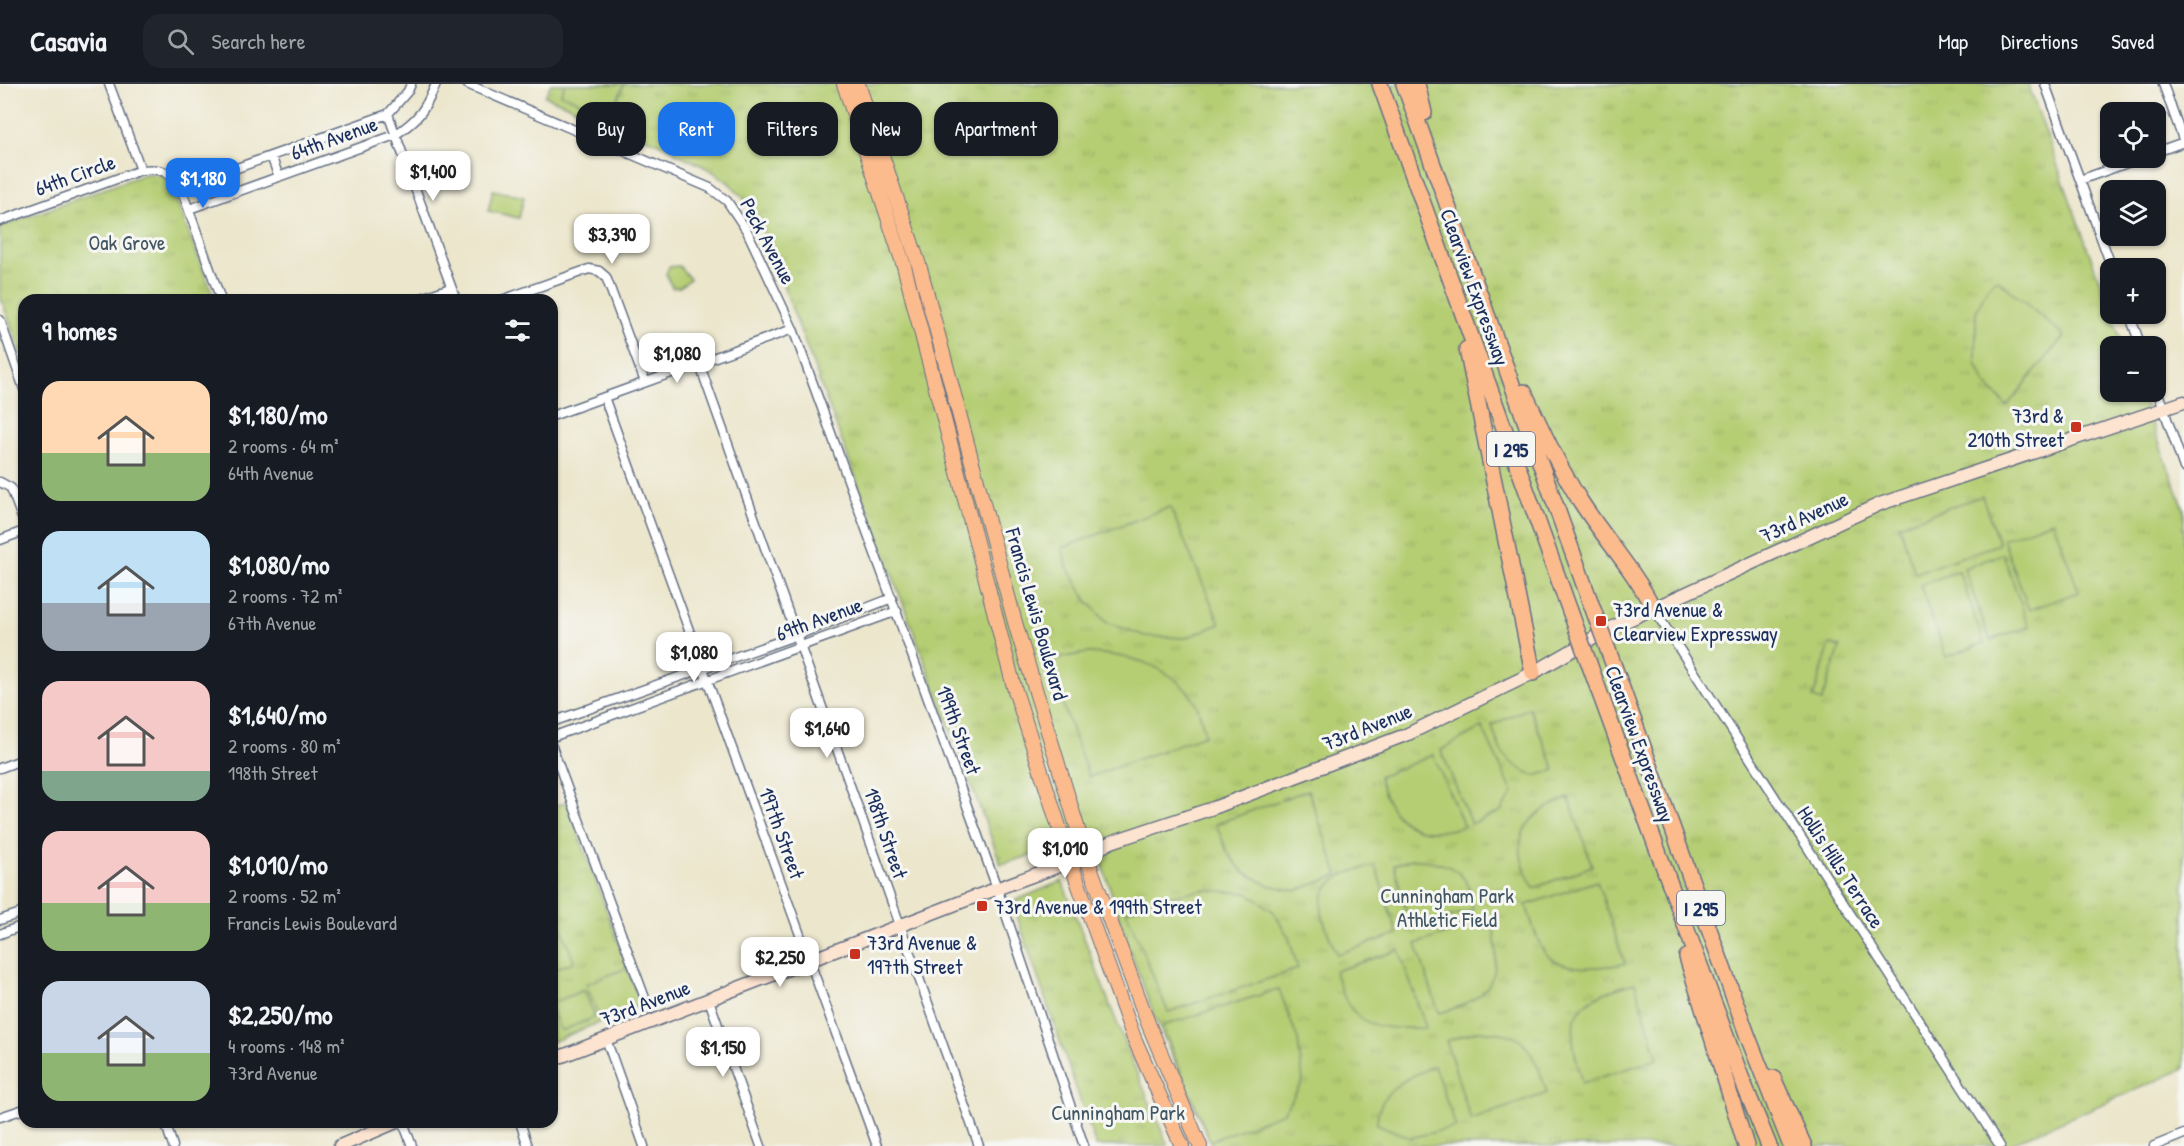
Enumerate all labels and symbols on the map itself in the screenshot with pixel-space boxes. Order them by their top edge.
street label: 64th Avenue [287,109,381,167]
street label: 64th Circle [31,147,119,203]
pin: $1,400 [384,151,482,202]
pin: $1,180 [154,158,252,209]
street label: Peck Avenue [733,193,803,289]
street label: Clearview Expressway [1433,205,1517,370]
pin: $3,390 [563,214,661,265]
park label: Oak Grove [89,228,165,257]
pin: $1,080 [628,333,726,384]
place label: 73rd & 210th Street [1967,401,2065,454]
marker: 73rd & 210th Street [2069,420,2083,434]
road number: I 295 [1487,432,1535,466]
street label: 73rd Avenue [1755,484,1853,550]
street label: Francis Lewis Boulevard [998,524,1075,703]
street label: 69th Avenue [772,590,866,648]
place label: 73rd Avenue & Clearview Expressway [1613,595,1778,648]
marker: 73rd Avenue & Clearview Expressway [1594,614,1608,628]
pin: $1,080 [645,632,743,683]
street label: Clearview Expressway [1598,662,1682,827]
street label: 199th Street [930,681,989,779]
street label: 73rd Avenue [1318,696,1416,758]
pin: $1,640 [778,708,876,759]
street label: 197th Street [752,783,812,884]
street label: 198th Street [857,784,915,883]
street label: Hollis Hills Terrace [1791,800,1891,934]
pin: $1,010 [1016,828,1114,879]
park label: Cunningham Park Athletic Field [1380,881,1514,934]
road number: I 295 [1677,891,1725,925]
place label: 73rd Avenue & 199th Street [994,892,1203,921]
marker: 73rd Avenue & 199th Street [975,899,989,913]
place label: 73rd Avenue & 197th Street [867,928,977,981]
pin: $2,250 [731,937,829,988]
marker: 73rd Avenue & 197th Street [848,947,862,961]
street label: 73rd Avenue [596,973,694,1033]
pin: $1,150 [674,1027,772,1078]
park label: Cunningham Park [1051,1098,1185,1127]

